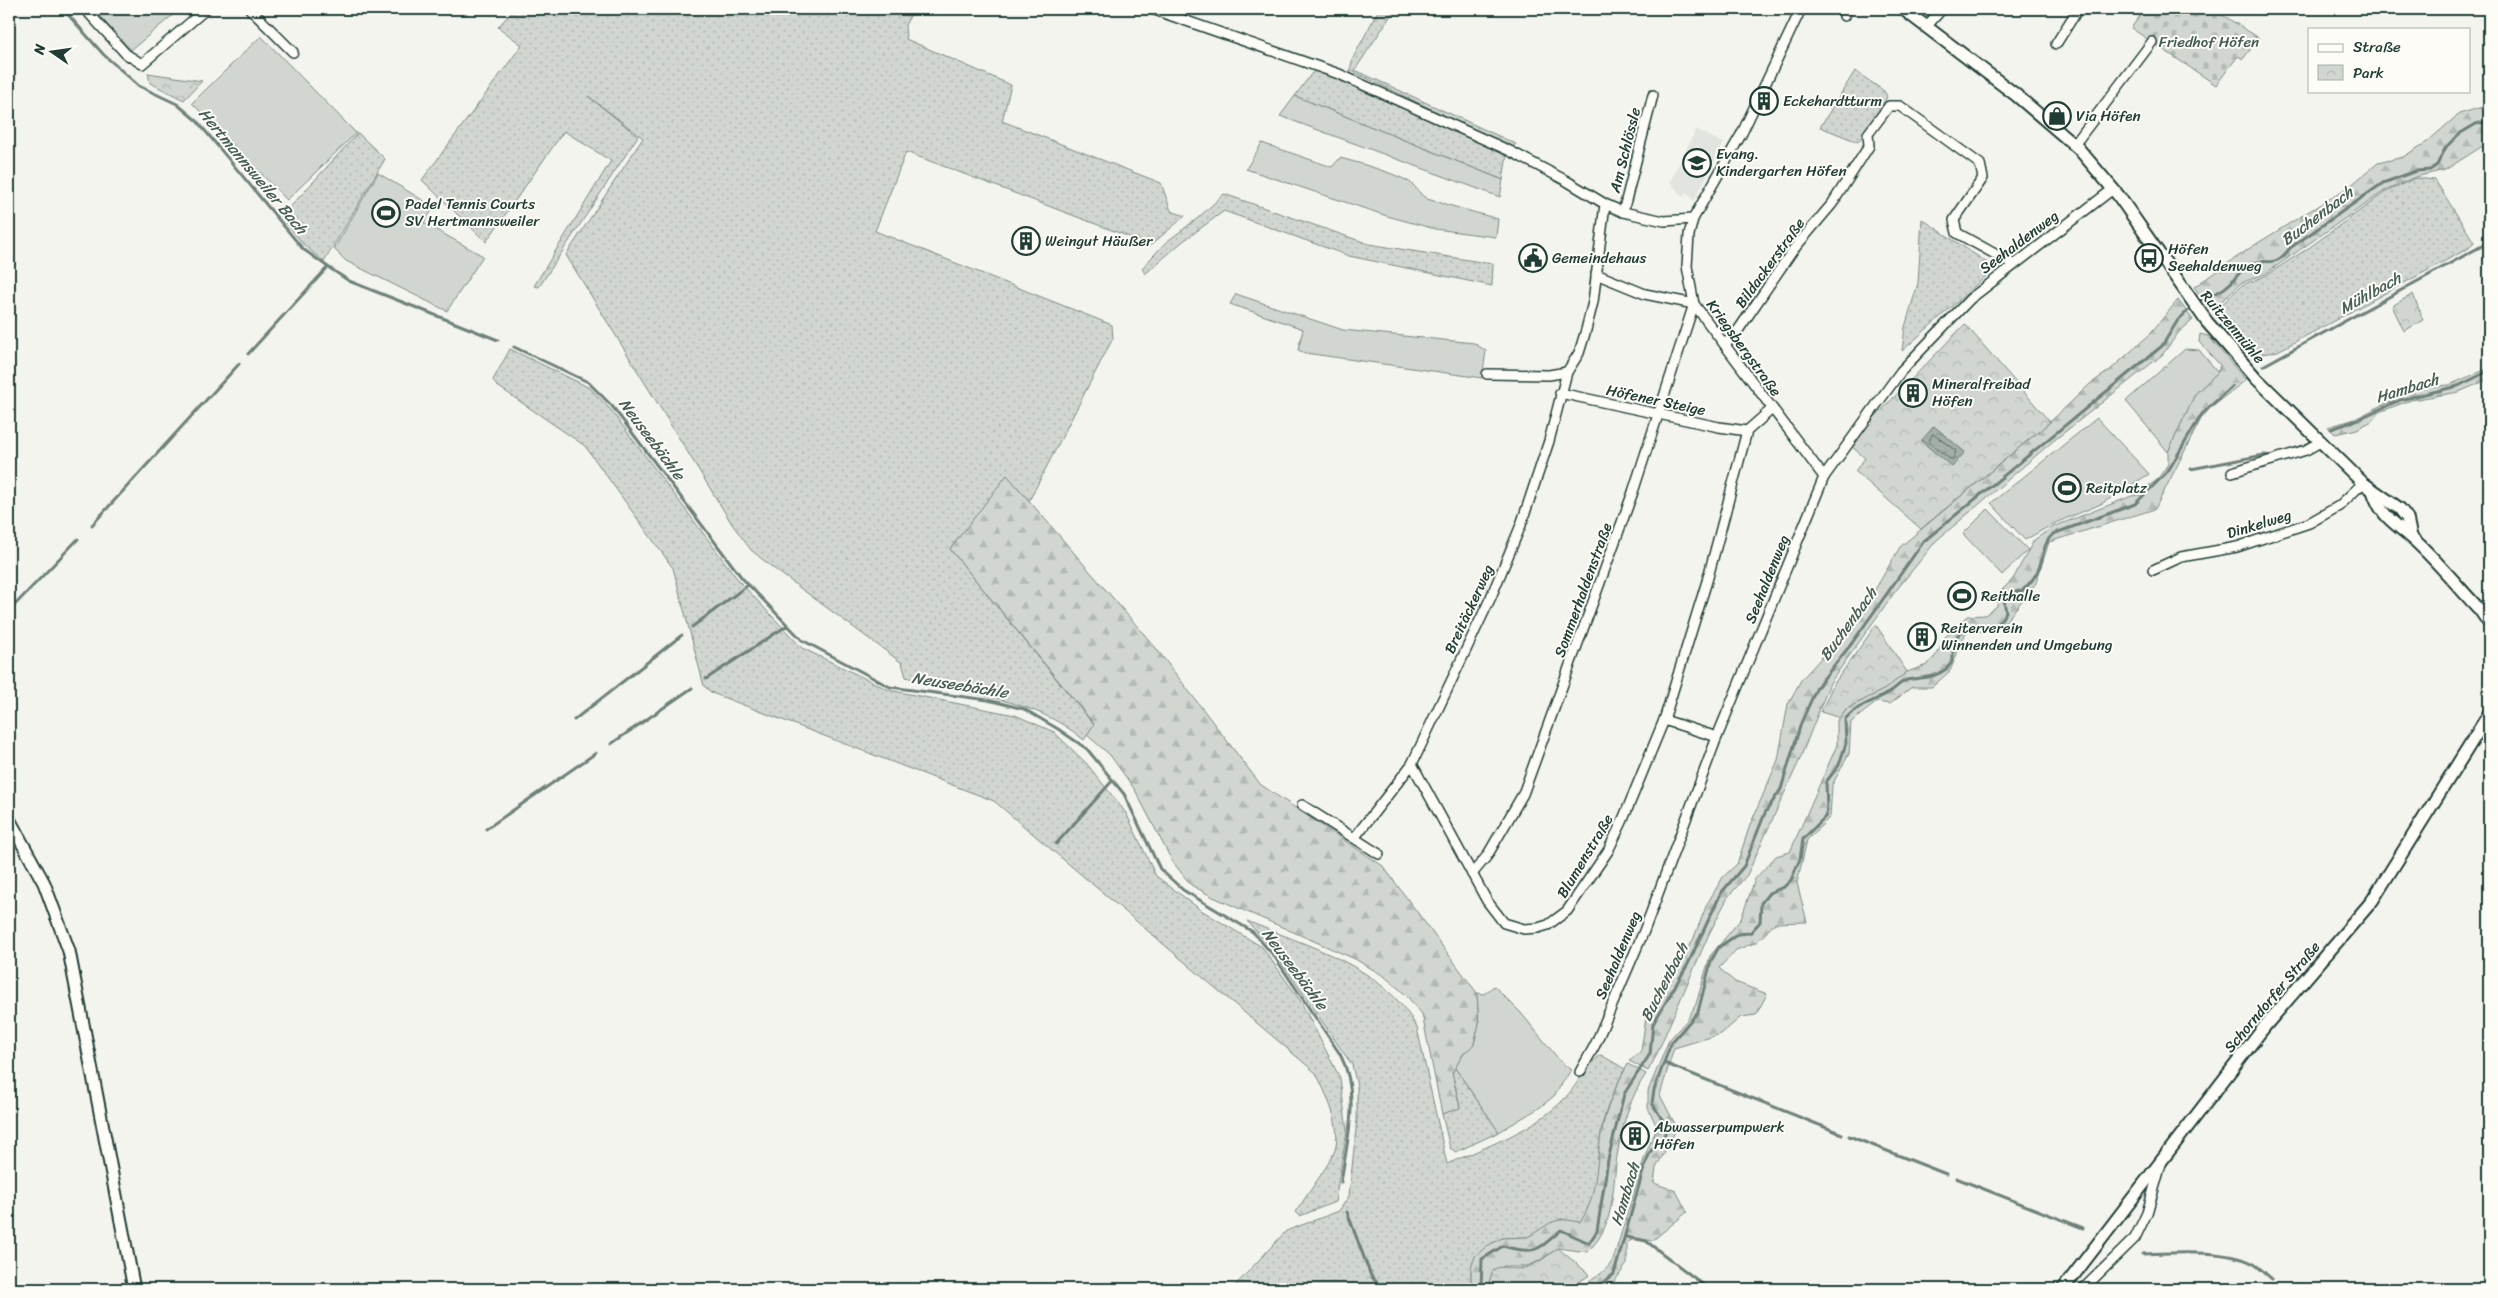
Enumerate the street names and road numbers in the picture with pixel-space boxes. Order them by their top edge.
street label: Am Schlössle [1602,104,1648,196]
street label: Seehaldenweg [1974,203,2064,281]
street label: Bildackerstraße [1728,212,1812,314]
street label: Ruitzenmühle [2194,284,2272,370]
street label: Kriegsbergstraße [1700,294,1789,402]
street label: Höfener Steige [1604,377,1708,423]
street label: Dinkelweg [2223,502,2295,546]
street label: Sommerhaldenstraße [1547,519,1619,661]
street label: Seehaldenweg [1737,531,1797,627]
street label: Breitäckerweg [1437,560,1501,658]
street label: Blumenstraße [1550,809,1621,903]
street label: Seehaldenweg [1588,907,1648,1003]
street label: Schorndorfer Straße [2217,935,2327,1059]

